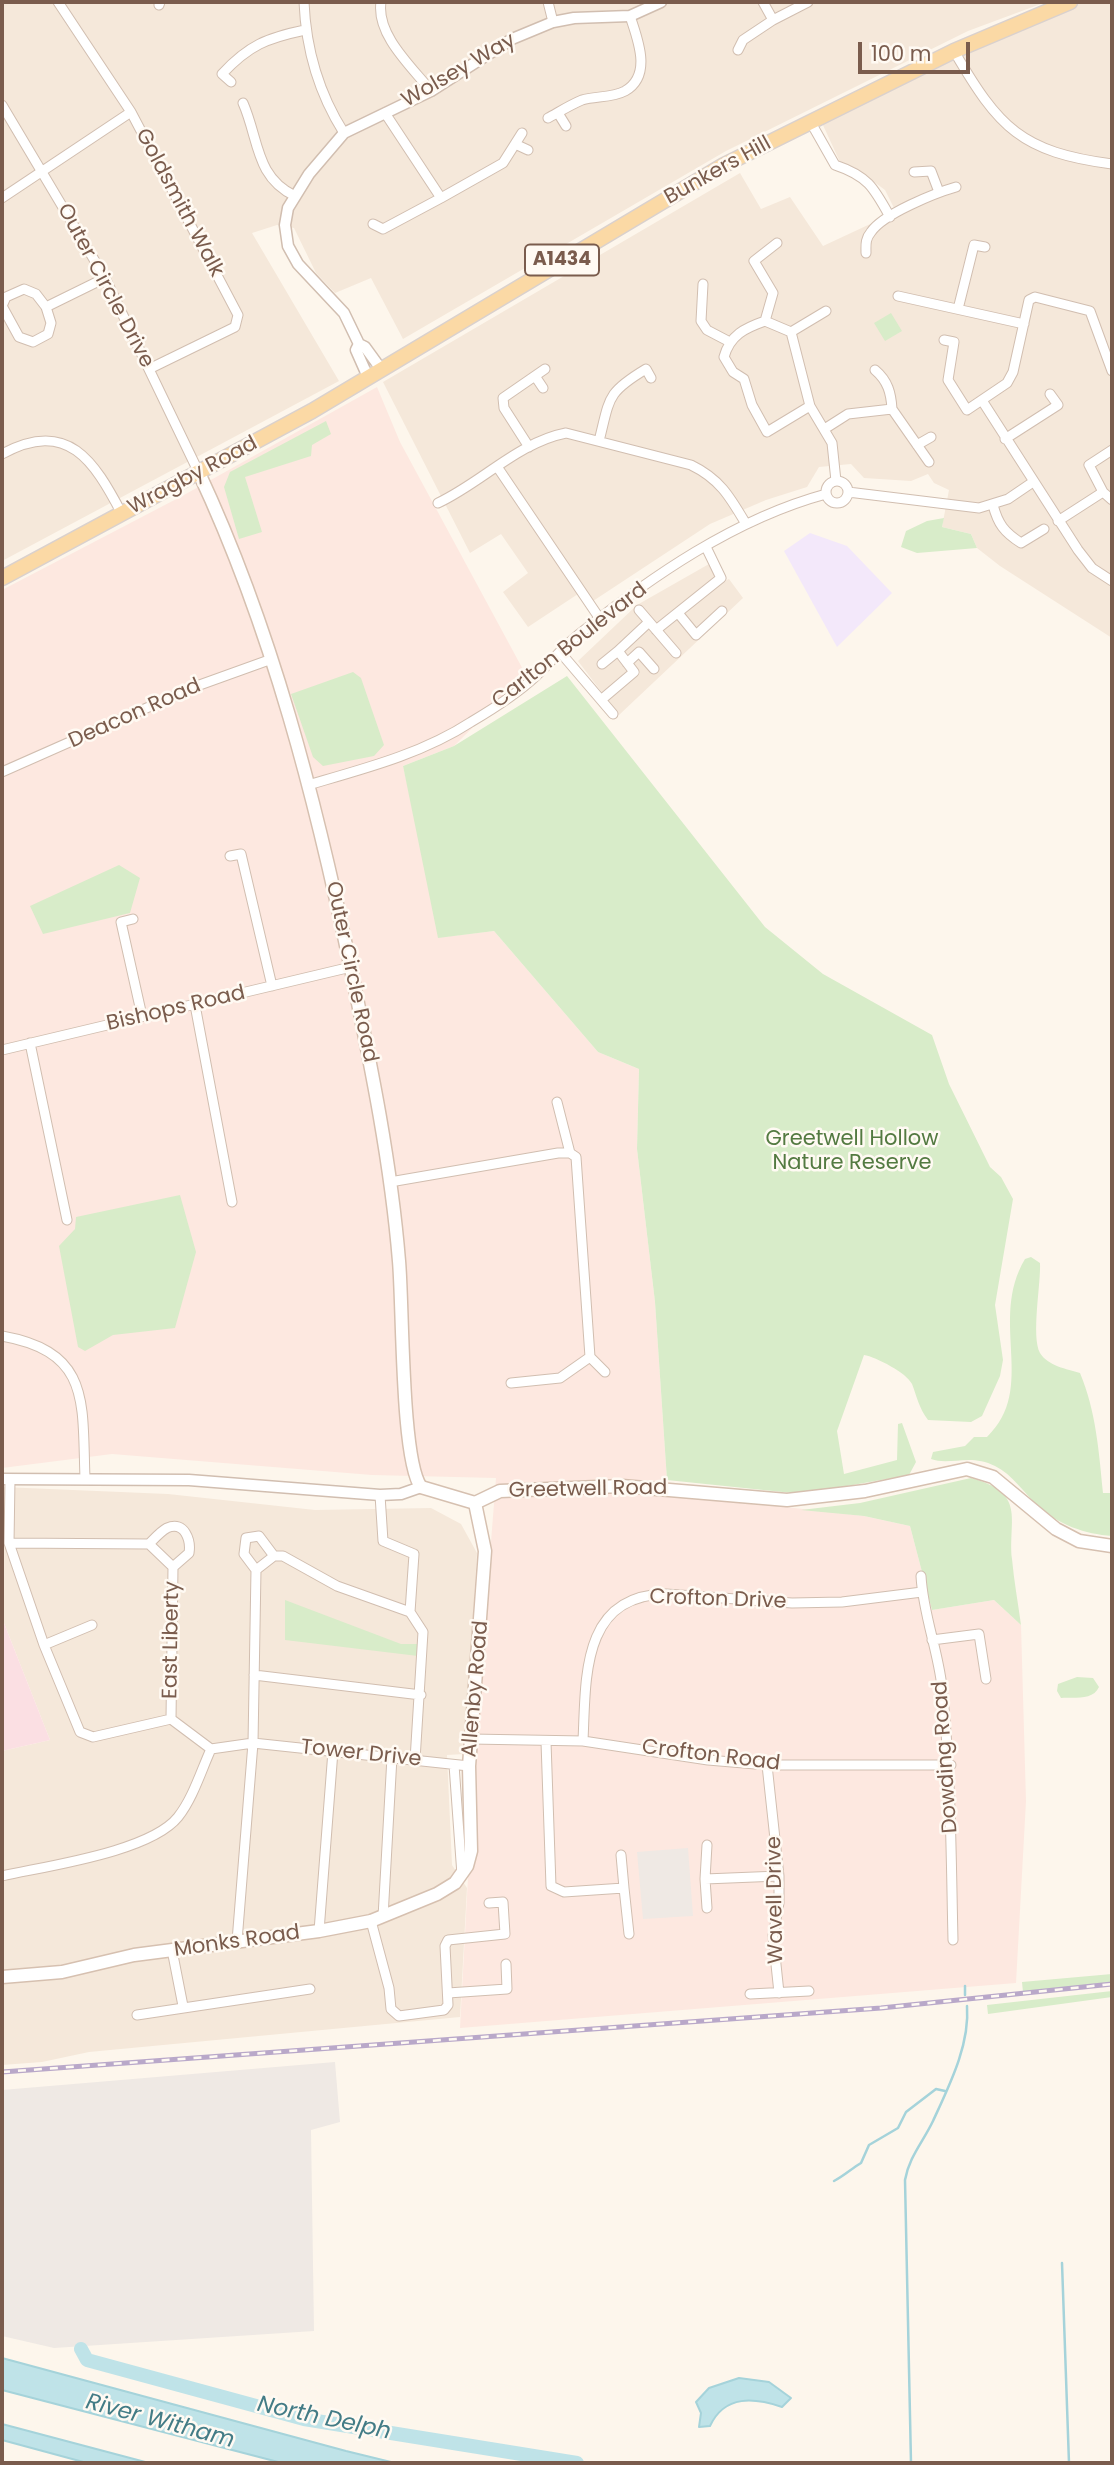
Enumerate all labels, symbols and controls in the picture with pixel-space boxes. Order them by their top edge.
street label: Wolsey Way [398,28,520,114]
scale bar [862,28,974,72]
text: 100 m [871,39,931,68]
street label: Goldsmith Walk [129,125,229,281]
street label: Bunkers Hill [660,131,776,211]
street label: Outer Circle Drive [51,200,159,372]
road number: A1434 [525,244,599,276]
street label: Wragby Road [124,431,262,521]
street label: Carlton Boulevard [488,578,652,714]
street label: Deacon Road [65,674,205,754]
street label: Outer Circle Road [320,879,382,1065]
street label: Bishops Road [104,981,248,1037]
park label: Greetwell Hollow Nature Reserve [766,1127,938,1177]
street label: Greetwell Road [508,1476,668,1504]
street label: East Liberty [158,1581,186,1699]
street label: Crofton Drive [649,1585,787,1615]
street label: Allenby Road [457,1620,495,1758]
street label: Dowding Road [928,1680,964,1834]
street label: Tower Drive [299,1735,423,1773]
street label: Crofton Road [640,1735,782,1777]
street label: Wavell Drive [762,1836,790,1964]
street label: Monks Road [172,1921,302,1963]
water label: River Witham [83,2389,237,2455]
water label: North Delph [255,2391,393,2447]

